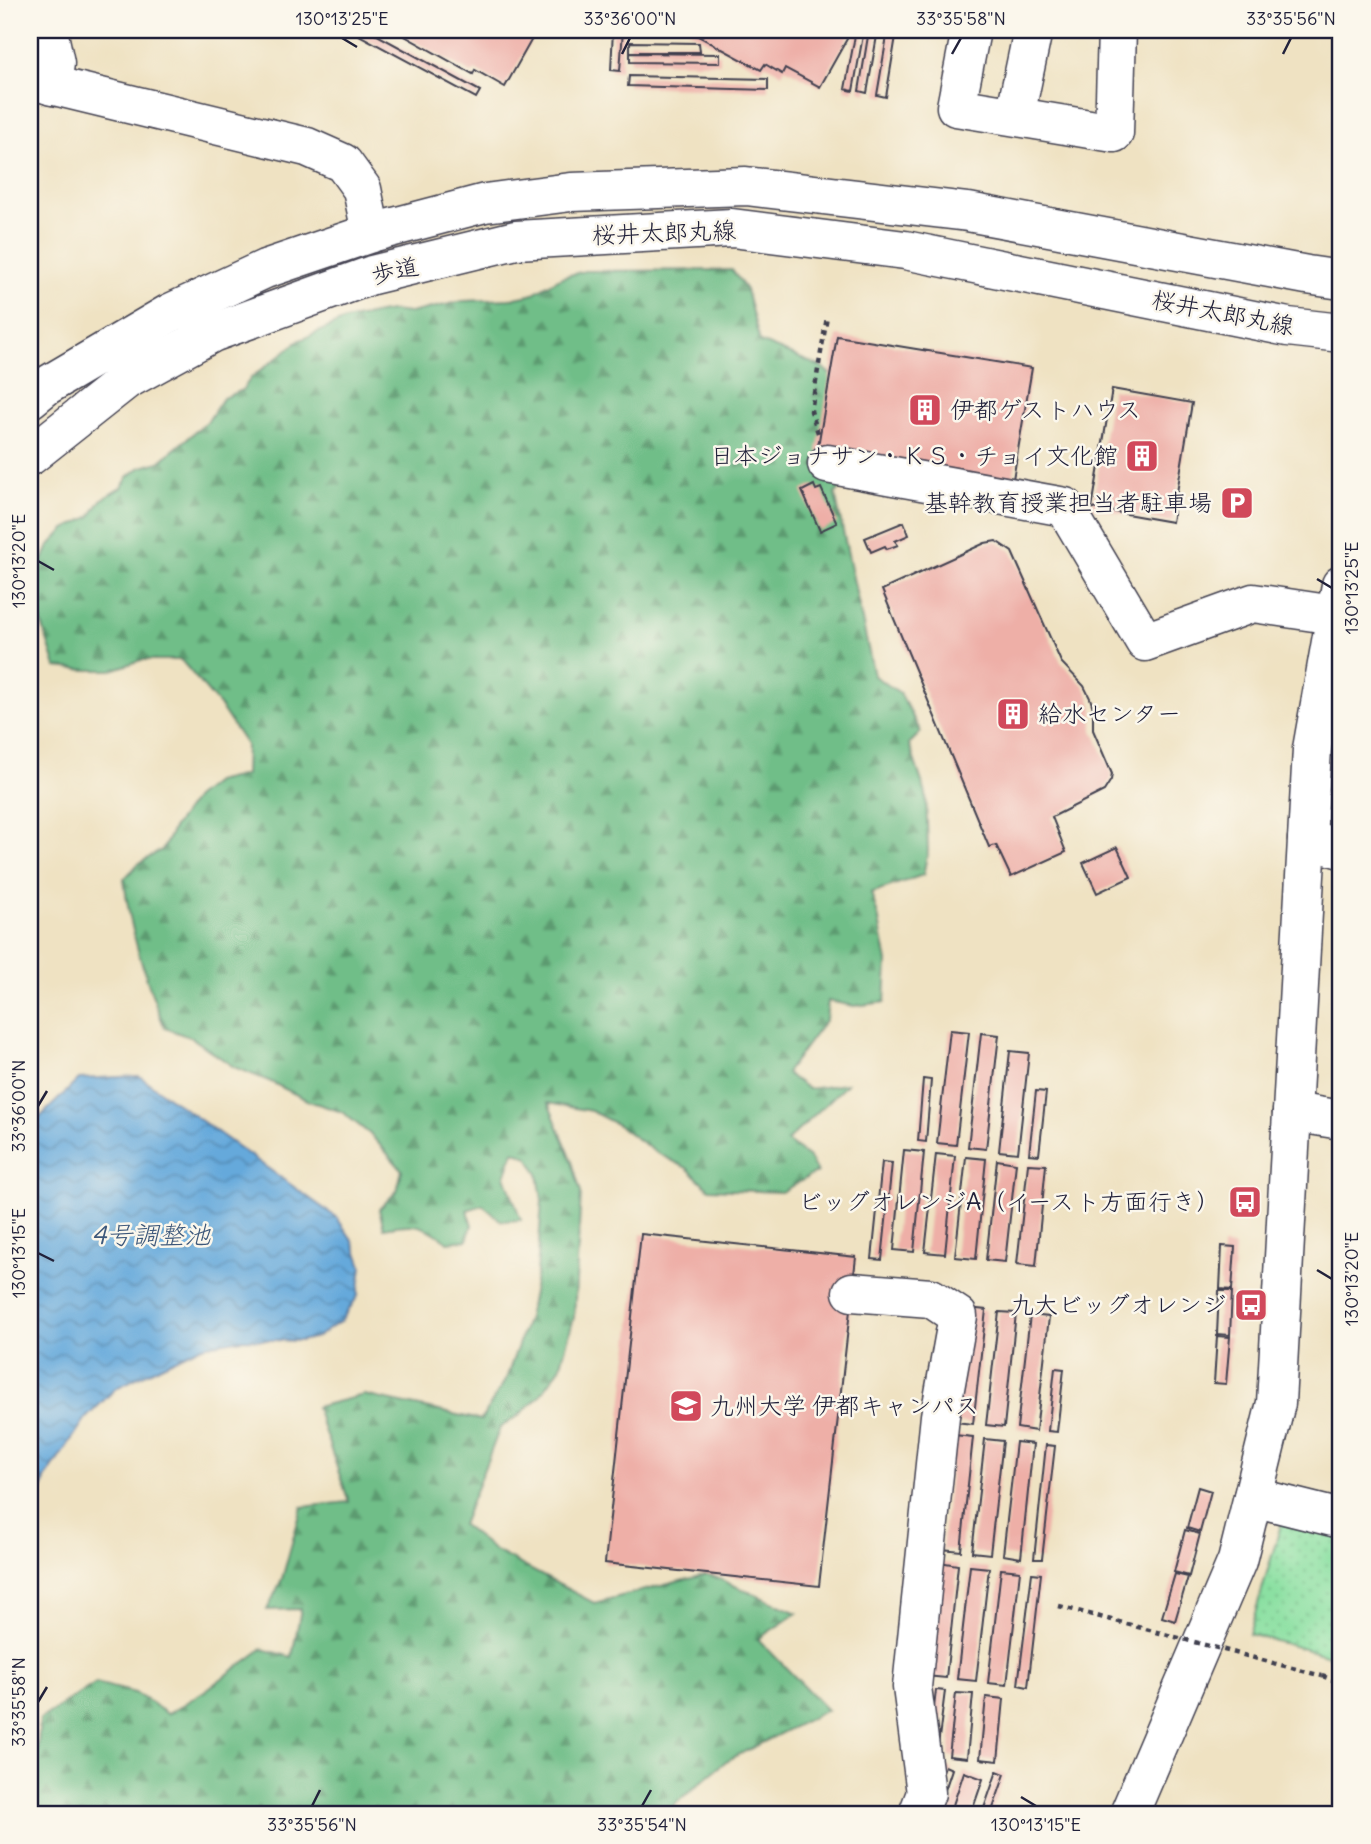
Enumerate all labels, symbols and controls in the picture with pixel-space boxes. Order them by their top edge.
text: 130°13'25"E [296,7,388,30]
text: 33°36'00"N [584,7,676,30]
text: 33°35'58"N [916,7,1006,30]
text: 33°35'56"N [1246,7,1336,30]
street label: 桜井太郎丸線 [591,214,736,250]
street label: 歩道 [368,250,421,290]
street label: 桜井太郎丸線 [1150,284,1297,340]
building icon: 伊都ゲストハウス [906,391,944,429]
place label: 伊都ゲストハウス [950,394,1141,424]
building icon: 日本ジョナサン・ＫＳ・チョイ文化館 [1123,437,1161,475]
place label: 日本ジョナサン・ＫＳ・チョイ文化館 [710,440,1118,470]
parking icon: 基幹教育授業担当者駐車場 [1218,484,1256,522]
place label: 基幹教育授業担当者駐車場 [924,487,1212,517]
text: 130°13'20"E [7,514,30,608]
text: 130°13'25"E [1340,542,1363,634]
building icon: 給水センター [994,695,1032,733]
place label: 給水センター [1038,698,1181,728]
text: 33°36'00"N [7,1060,30,1152]
bus stop icon: ビッグオレンジA（イースト方面行き） [1226,1183,1264,1221]
place label: ビッグオレンジA（イースト方面行き） [798,1186,1220,1216]
text: 130°13'15"E [7,1208,30,1298]
water label: 4号調整池 [91,1218,212,1251]
text: 130°13'20"E [1340,1232,1363,1326]
bus stop icon: 九大ビッグオレンジ [1232,1286,1270,1324]
place label: 九大ビッグオレンジ [1010,1289,1226,1319]
school or university icon: 九州大学 伊都キャンパス [667,1387,705,1425]
place label: 九州大学 伊都キャンパス [710,1390,979,1420]
text: 33°35'58"N [7,1657,30,1747]
text: 33°35'56"N [267,1813,357,1836]
text: 33°35'54"N [597,1813,687,1836]
text: 130°13'15"E [991,1813,1081,1836]

